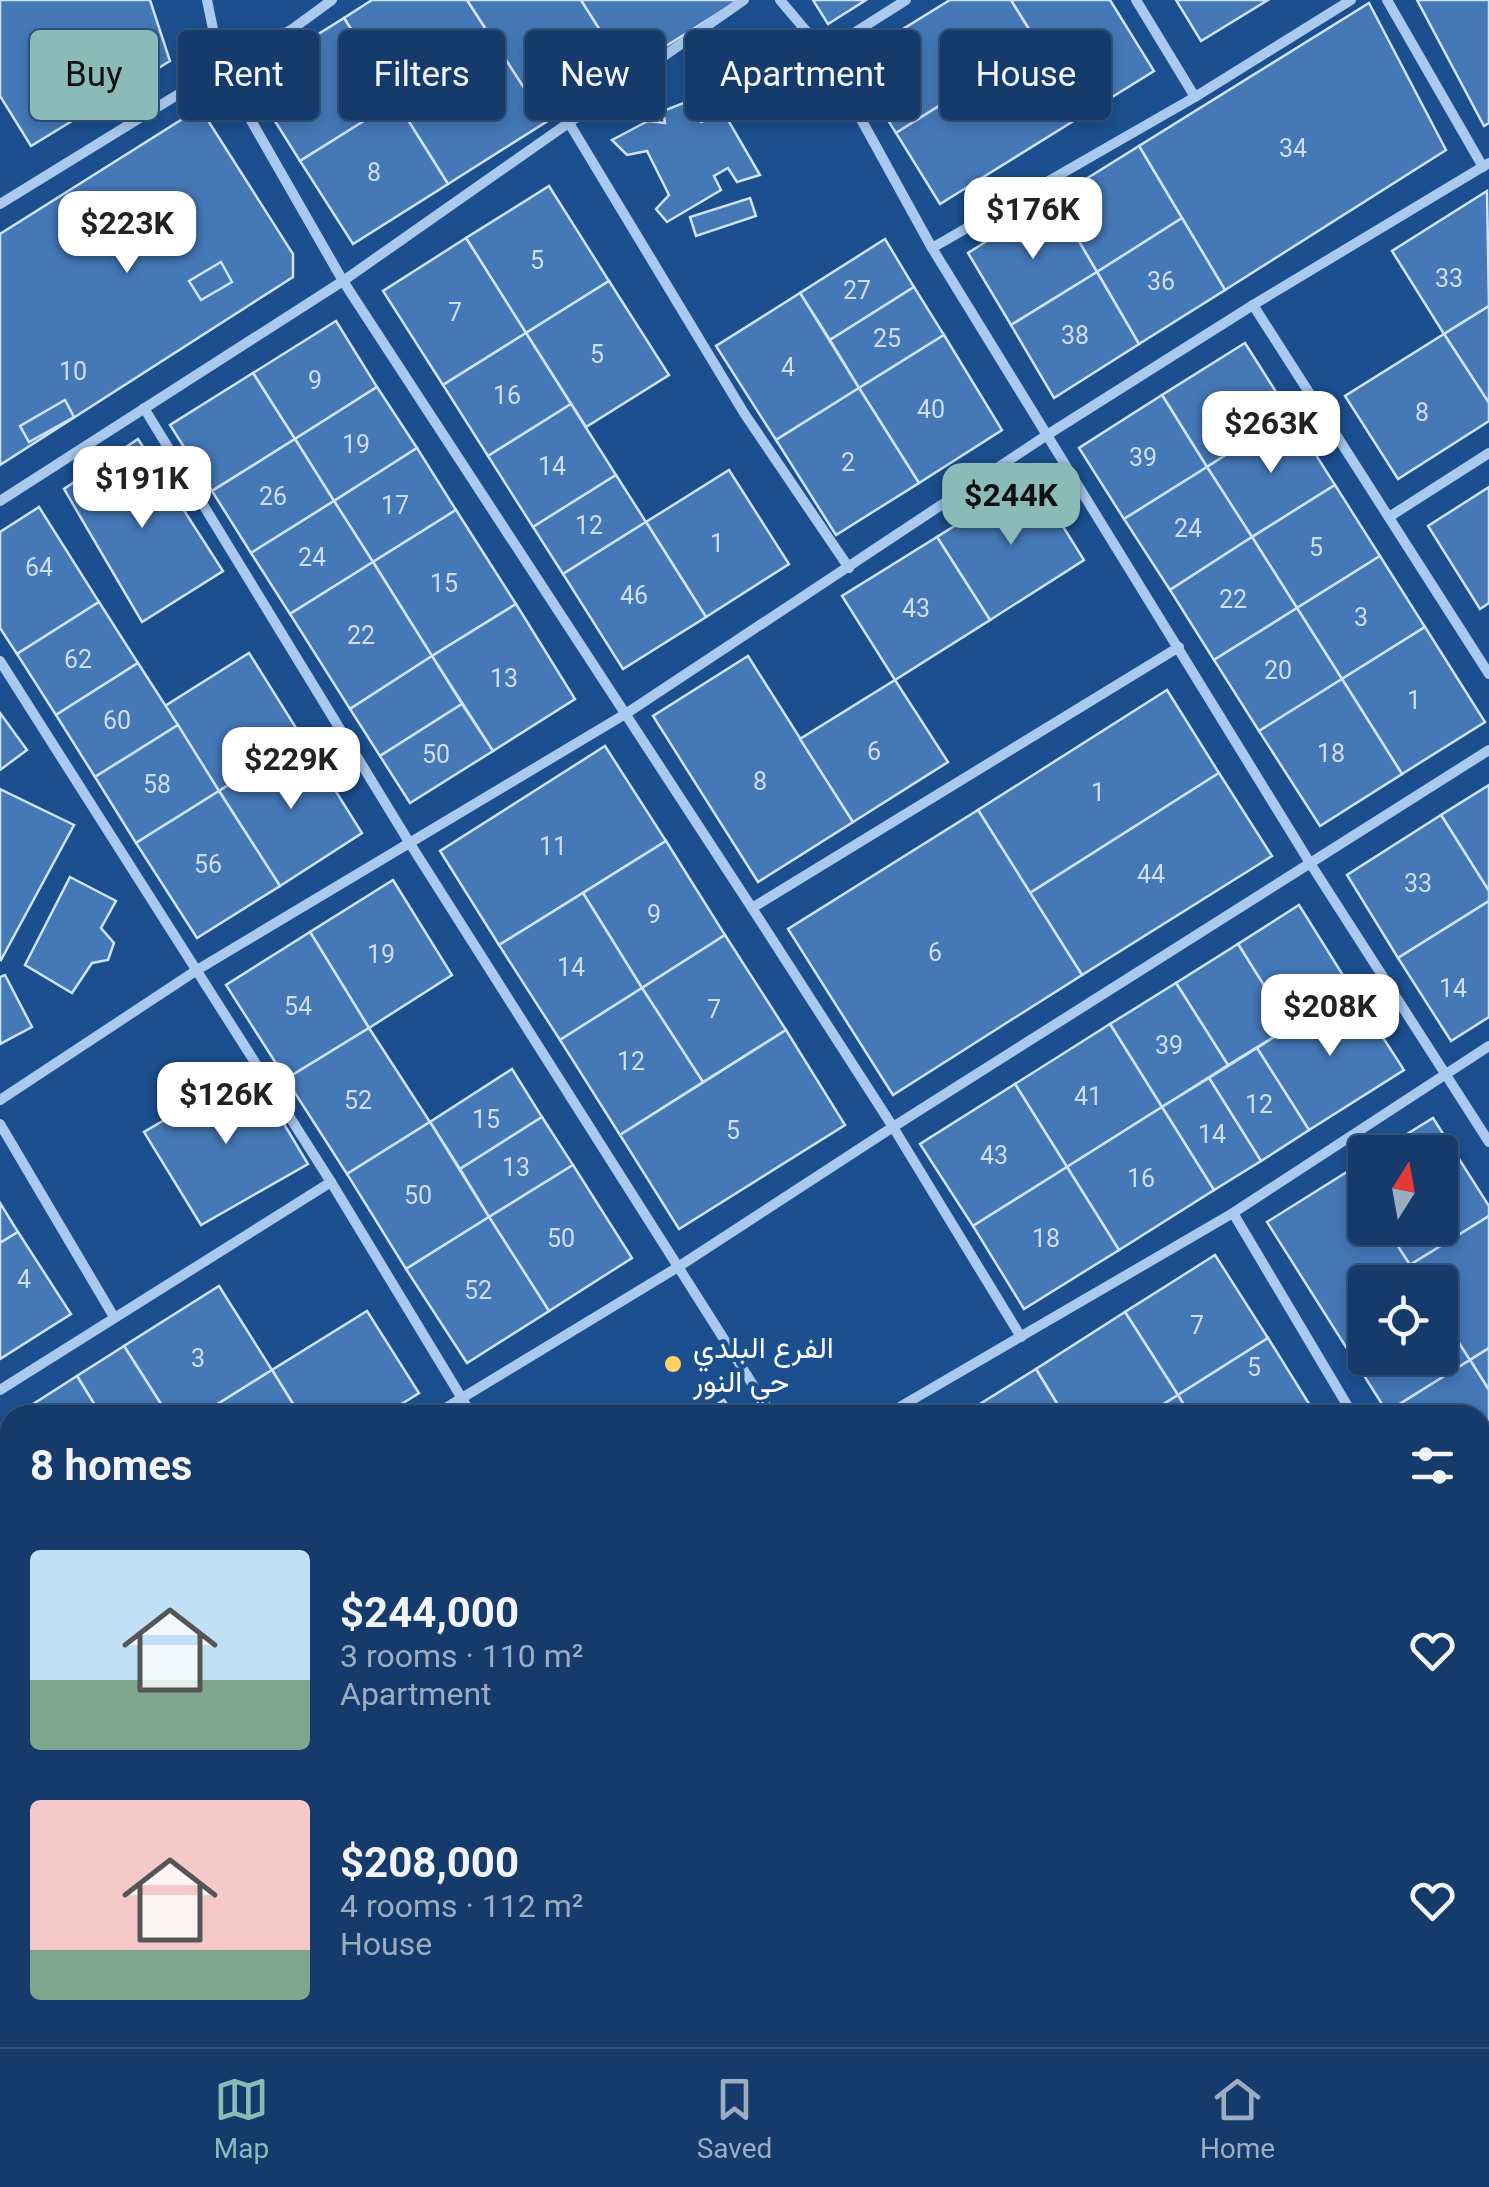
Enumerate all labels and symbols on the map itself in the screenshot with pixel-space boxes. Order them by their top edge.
house number: 34 [1279,134,1307,163]
house number: 8 [367,158,381,187]
pin: $176K [963,177,1103,262]
pin: $223K [57,191,197,276]
house number: 5 [530,246,544,275]
house number: 33 [1435,264,1463,293]
house number: 36 [1147,267,1175,296]
house number: 27 [843,276,871,305]
house number: 7 [448,298,462,327]
house number: 38 [1061,321,1089,350]
house number: 25 [873,324,901,353]
house number: 5 [590,340,604,369]
house number: 4 [781,353,795,382]
house number: 10 [59,357,87,386]
house number: 9 [308,366,322,395]
house number: 16 [493,381,521,410]
pin: $263K [1201,391,1341,476]
house number: 40 [917,395,945,424]
house number: 8 [1415,398,1429,427]
house number: 19 [342,430,370,459]
house number: 39 [1129,443,1157,472]
pin: $191K [72,446,212,531]
house number: 2 [841,448,855,477]
house number: 14 [538,452,566,481]
pin: $244K [941,463,1081,548]
house number: 26 [259,482,287,511]
house number: 17 [381,491,409,520]
house number: 12 [575,511,603,540]
house number: 24 [1174,514,1202,543]
house number: 1 [710,529,724,558]
house number: 5 [1309,533,1323,562]
house number: 24 [298,543,326,572]
house number: 64 [25,553,53,582]
house number: 15 [430,569,458,598]
house number: 46 [620,581,648,610]
house number: 22 [1219,585,1247,614]
house number: 43 [902,594,930,623]
house number: 3 [1354,603,1368,632]
house number: 22 [347,621,375,650]
house number: 62 [64,645,92,674]
house number: 20 [1264,656,1292,685]
house number: 13 [490,664,518,693]
house number: 1 [1407,686,1421,715]
house number: 60 [103,706,131,735]
pin: $229K [221,727,361,812]
house number: 6 [867,737,881,766]
house number: 18 [1317,739,1345,768]
house number: 50 [422,740,450,769]
house number: 8 [753,767,767,796]
house number: 58 [143,770,171,799]
house number: 1 [1091,778,1105,807]
house number: 11 [539,832,567,861]
house number: 56 [194,850,222,879]
house number: 44 [1137,860,1165,889]
house number: 33 [1404,869,1432,898]
house number: 9 [647,900,661,929]
house number: 6 [928,938,942,967]
house number: 19 [367,940,395,969]
house number: 14 [557,953,585,982]
pin: $208K [1260,974,1400,1059]
house number: 14 [1439,974,1467,1003]
house number: 54 [284,992,312,1021]
house number: 7 [707,995,721,1024]
house number: 39 [1155,1031,1183,1060]
house number: 12 [617,1047,645,1076]
pin: $126K [156,1062,296,1147]
house number: 41 [1074,1082,1102,1111]
house number: 52 [344,1086,372,1115]
house number: 12 [1245,1090,1273,1119]
house number: 15 [472,1105,500,1134]
house number: 5 [726,1116,740,1145]
house number: 14 [1198,1120,1226,1149]
north arrow [1348,1135,1458,1245]
house number: 43 [980,1141,1008,1170]
house number: 13 [502,1153,530,1182]
house number: 16 [1127,1164,1155,1193]
house number: 50 [404,1181,432,1210]
house number: 50 [547,1224,575,1253]
house number: 18 [1032,1224,1060,1253]
house number: 4 [17,1265,31,1294]
house number: 52 [464,1276,492,1305]
house number: 7 [1190,1311,1204,1340]
place label: الفرع البلدي حي النور [692,1330,834,1406]
house number: 3 [191,1344,205,1373]
marker: الفرع البلدي حي النور [662,1353,684,1375]
house number: 5 [1247,1353,1261,1382]

